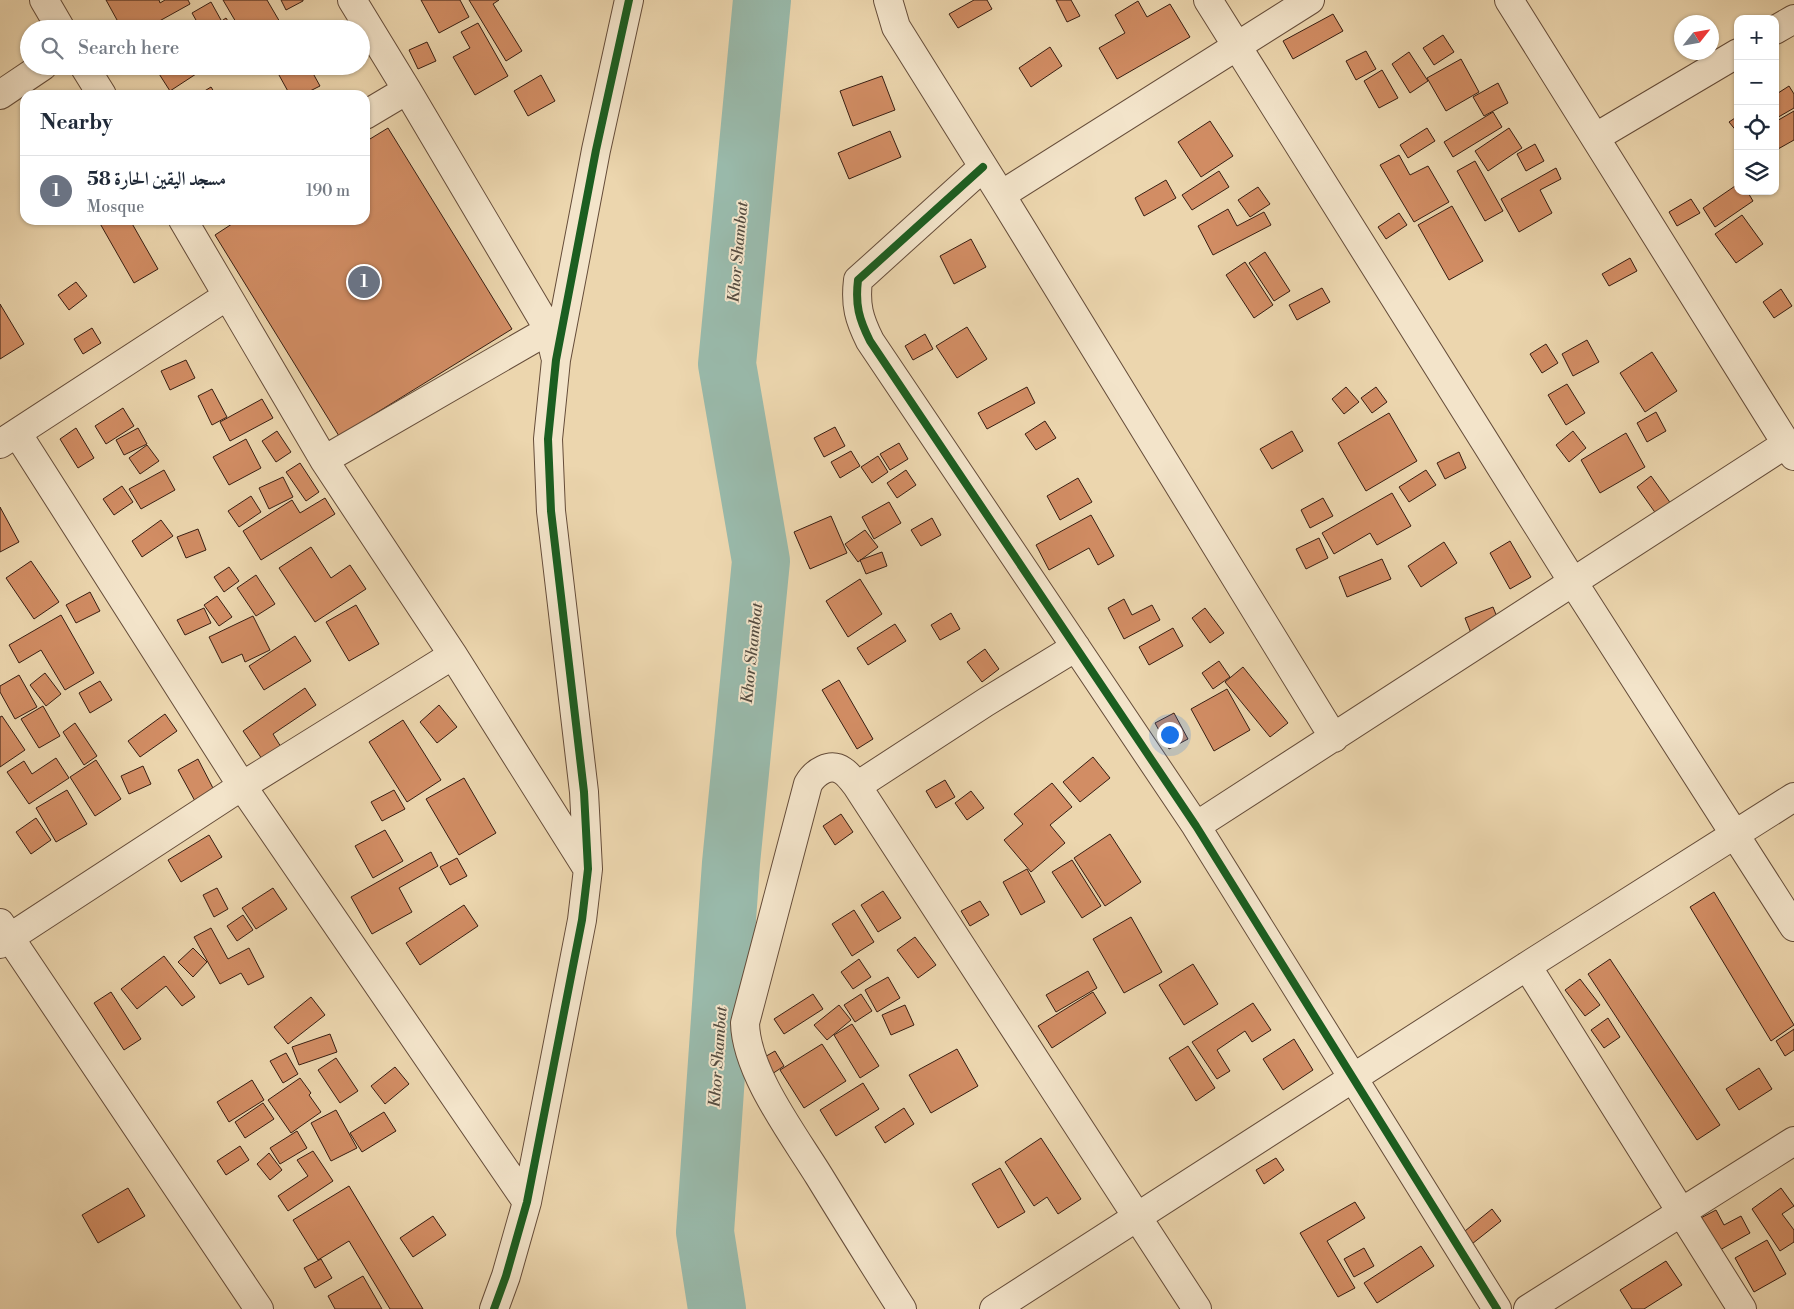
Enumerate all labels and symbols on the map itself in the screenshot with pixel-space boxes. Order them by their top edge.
north arrow [1674,15,1719,60]
water label: Khor Shambat [724,200,752,303]
pin: 1 [348,263,380,301]
water label: Khor Shambat [737,601,767,704]
your location [1157,722,1183,748]
water label: Khor Shambat [704,1005,732,1108]

